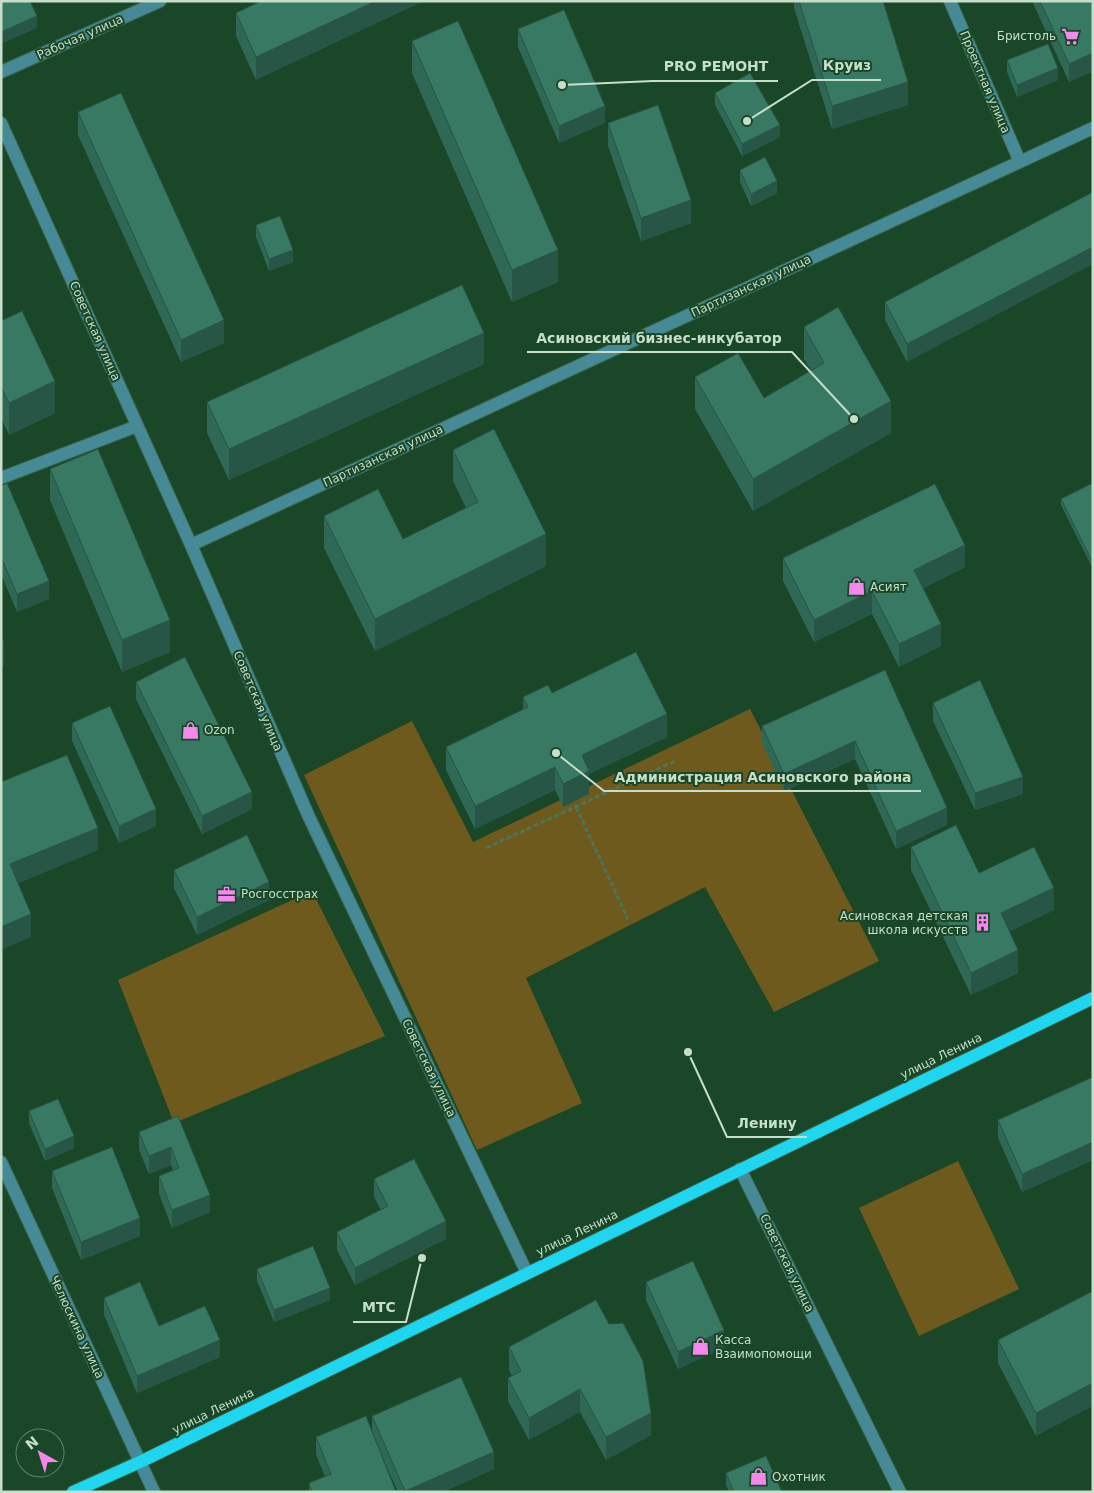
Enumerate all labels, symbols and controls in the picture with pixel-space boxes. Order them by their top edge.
street label: Рабочая улица [35,12,125,62]
supermarket icon: Бристоль [1060,26,1080,46]
street label: Проектная улица [957,29,1013,135]
place label: Бристоль [997,29,1056,43]
callout: Круиз [812,51,881,80]
callout: PRO РЕМОНТ [653,52,778,81]
text: Круиз [823,57,871,73]
text: PRO РЕМОНТ [664,58,769,74]
street label: Партизанская улица [689,252,813,320]
street label: Советская улица [67,279,123,383]
callout: Асиновский бизнес-инкубатор [527,323,792,352]
text: Асиновский бизнес-инкубатор [536,330,782,346]
street label: Партизанская улица [321,422,445,490]
shop icon: Асият [846,577,866,597]
place label: Асият [870,580,907,594]
street label: Советская улица [231,649,285,753]
shop icon: Ozon [180,720,200,740]
place label: Ozon [204,723,235,737]
callout: Администрация Асиновского района [604,762,921,791]
text: Администрация Асиновского района [614,769,912,785]
office icon: Росгосстрах [217,884,237,904]
place label: Росгосстрах [241,887,318,901]
place label: Асиновская детская школа искусств [840,909,968,937]
building icon: Асиновская детская школа искусств [972,913,992,933]
street label: Советская улица [399,1017,459,1119]
street label: улица Ленина [898,1030,984,1082]
callout: Ленину [727,1108,807,1137]
text: Ленину [737,1115,797,1131]
street label: улица Ленина [534,1207,620,1259]
street label: Советская улица [757,1212,817,1314]
street label: Челюскина улица [47,1273,107,1381]
callout: МТС [353,1293,406,1322]
text: МТС [362,1299,396,1315]
place label: Касса Взаимопомощи [715,1333,812,1361]
shop icon: Касса Взаимопомощи [691,1337,711,1357]
street label: улица Ленина [170,1385,256,1437]
north arrow [15,1428,65,1478]
text: N [22,1433,41,1453]
shop icon: Охотник [748,1467,768,1487]
place label: Охотник [772,1470,826,1484]

